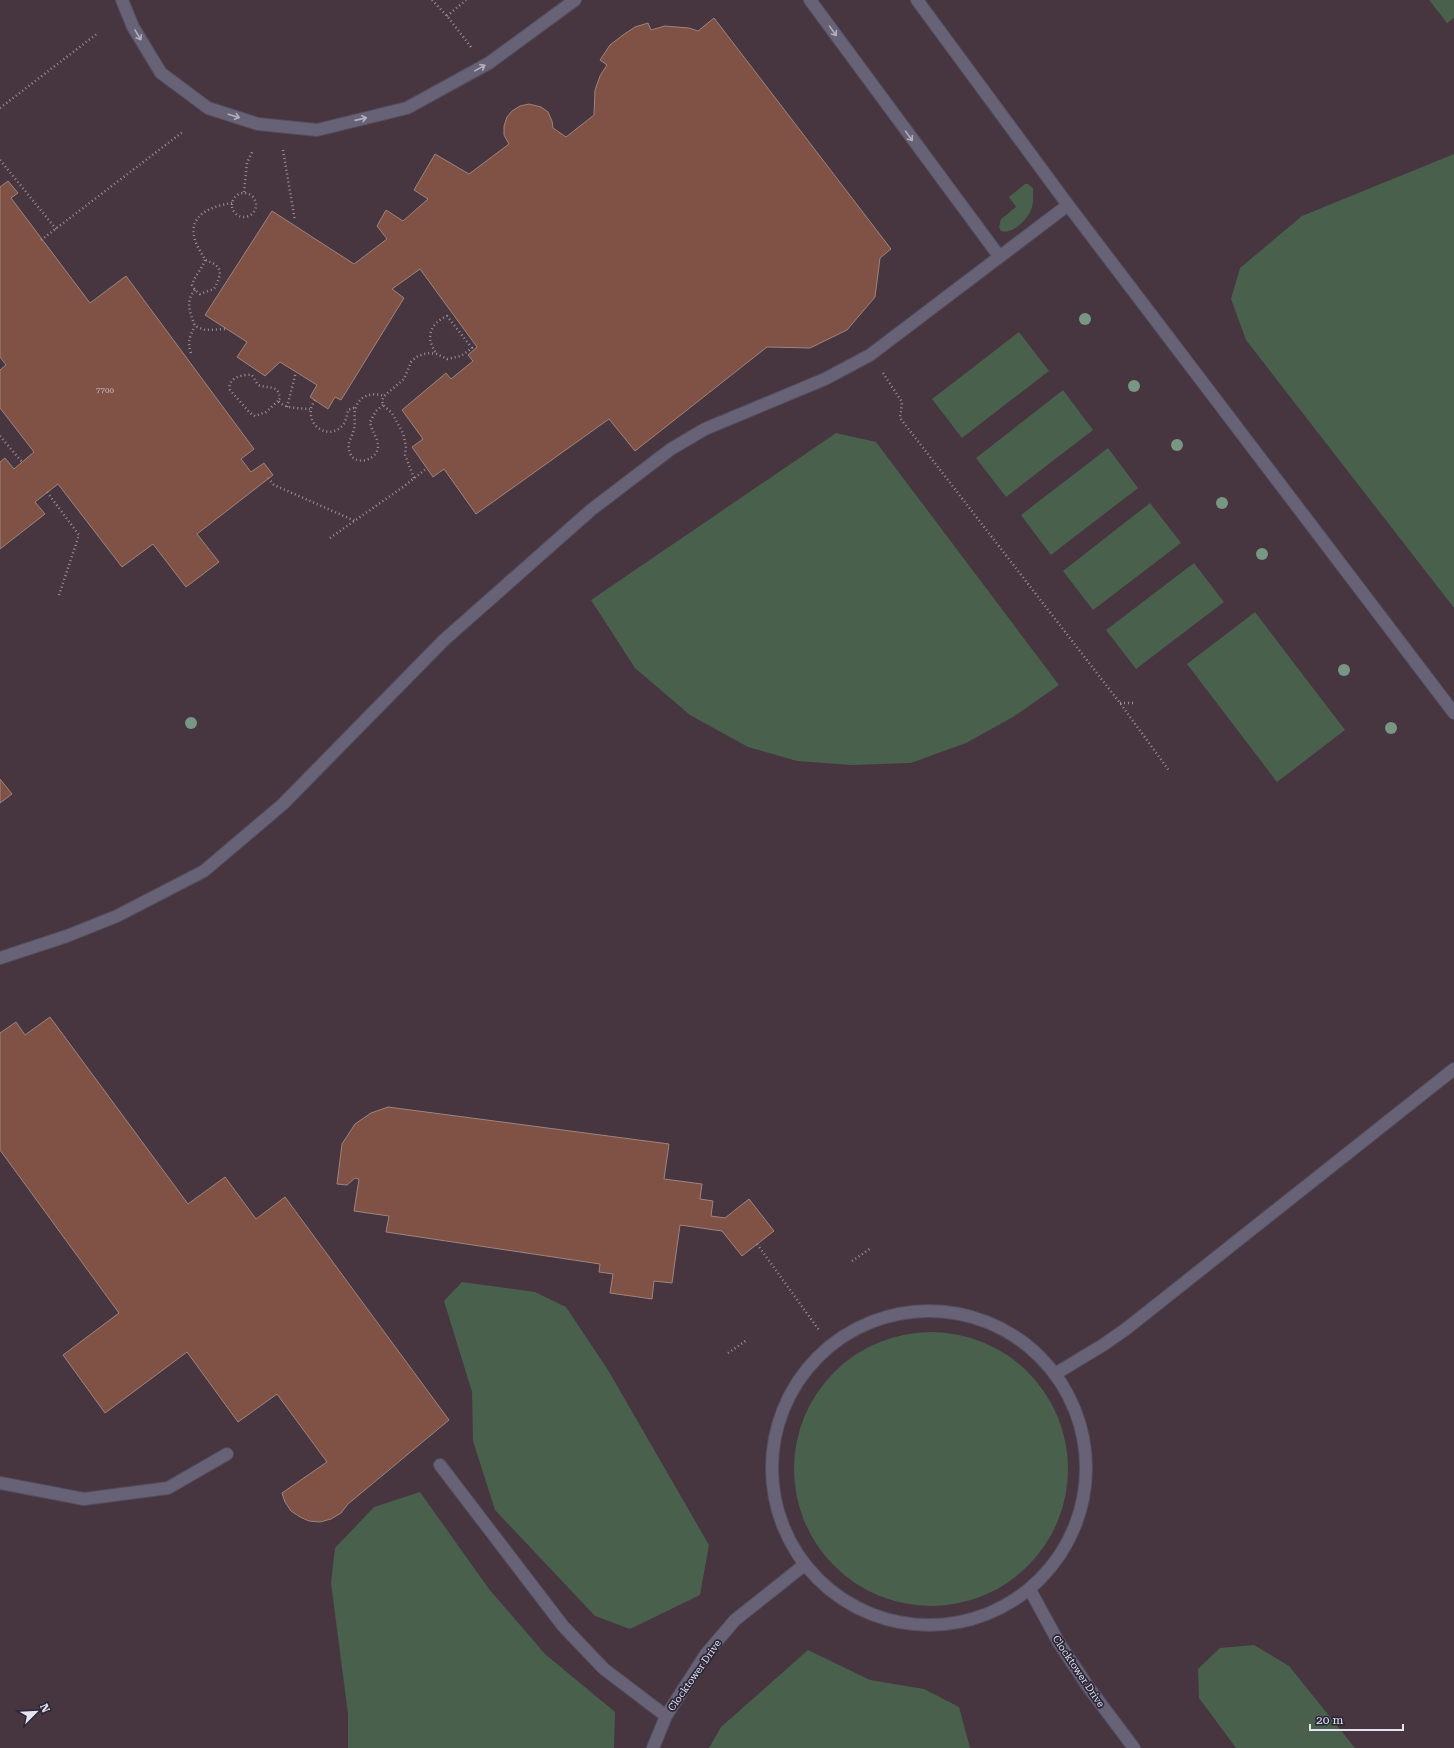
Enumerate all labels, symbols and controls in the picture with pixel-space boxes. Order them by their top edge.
one-way arrow [829,26,837,37]
one-way arrow [134,29,142,40]
one-way arrow [473,64,485,72]
one-way arrow [227,113,240,120]
one-way arrow [354,115,367,123]
one-way arrow [905,131,914,142]
house number: 7700 [96,386,114,395]
street label: Clocktower Drive [1050,1633,1107,1710]
street label: Clocktower Drive [666,1637,723,1713]
north arrow [16,1692,56,1732]
text: N [37,1702,53,1715]
scale bar [1310,1706,1403,1732]
text: 20 m [1316,1713,1343,1727]

